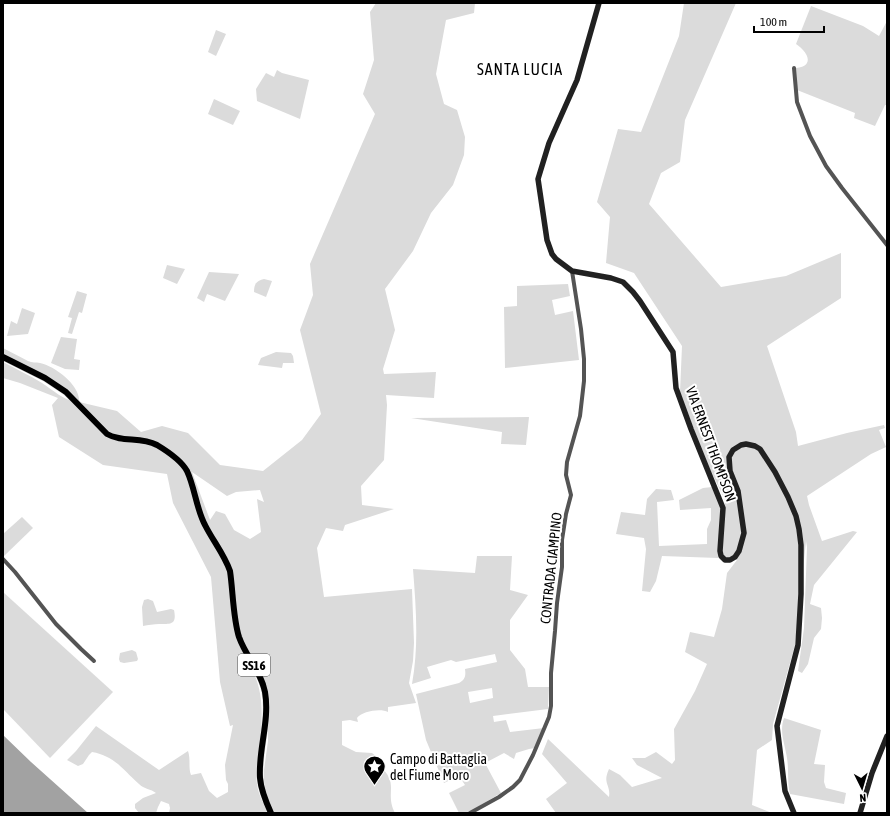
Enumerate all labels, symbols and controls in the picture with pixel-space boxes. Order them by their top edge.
scale bar [754,8,824,34]
text: 100 m [760,15,787,29]
district label: SANTA LUCIA [477,60,563,78]
street label: VIA ERNEST THOMPSON [683,384,739,504]
street label: CONTRADA CIAMPINO [537,511,565,625]
road number: SS16 [238,654,270,676]
place label: Campo di Battaglia del Fiume Moro [390,751,487,783]
place icon: Campo di Battaglia del Fiume Moro [362,754,388,787]
north arrow [842,768,882,808]
text: N [859,792,867,804]

